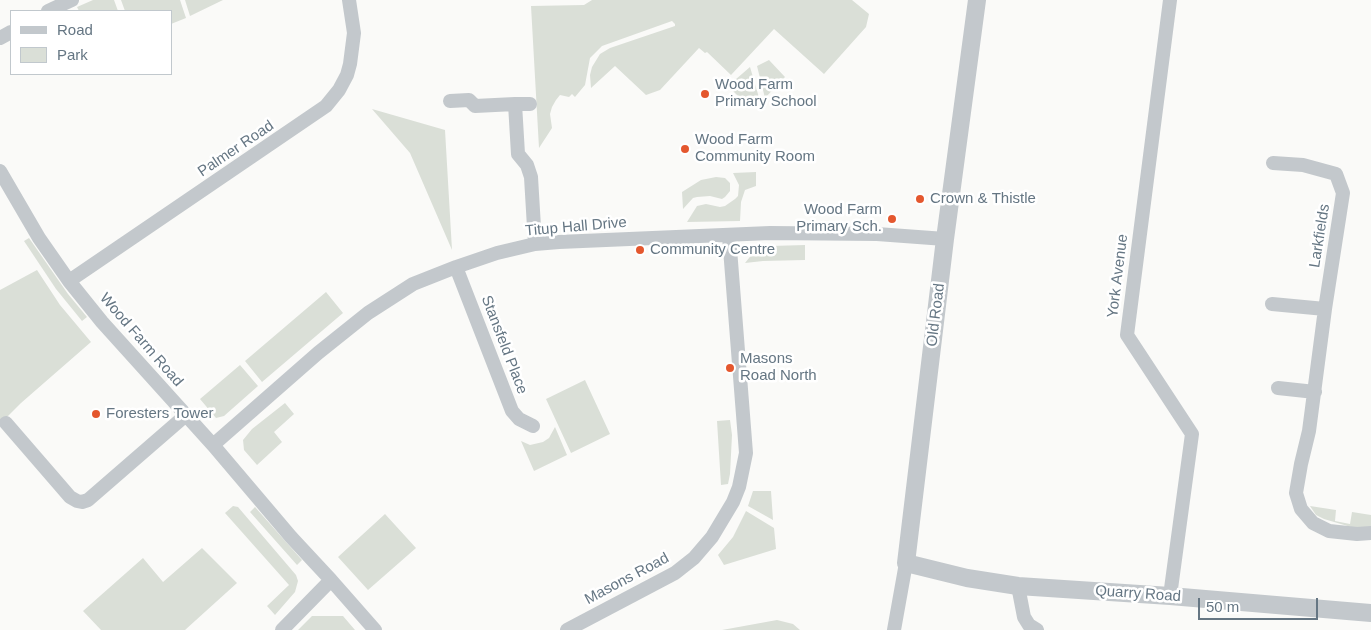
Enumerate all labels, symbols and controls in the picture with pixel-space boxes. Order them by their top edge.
legend [10,10,172,75]
text: Road [57,21,93,38]
text: Park [57,46,88,63]
place label: Wood Farm Primary School [715,76,817,111]
marker: Wood Farm Primary School [699,88,711,100]
street label: Palmer Road [195,117,277,181]
place label: Wood Farm Community Room [695,131,815,166]
marker: Wood Farm Community Room [679,143,691,155]
place label: Crown & Thistle [930,190,1036,208]
marker: Crown & Thistle [914,193,926,205]
place label: Wood Farm Primary Sch. [796,201,882,236]
street label: Larkfields [1306,203,1334,269]
marker: Wood Farm Primary Sch. [886,213,898,225]
street label: Titup Hall Drive [524,214,628,240]
street label: York Avenue [1104,233,1132,319]
place label: Community Centre [650,241,775,259]
marker: Community Centre [634,244,646,256]
street label: Old Road [923,282,949,348]
street label: Wood Farm Road [95,290,187,390]
street label: Stansfeld Place [477,293,531,397]
place label: Masons Road North [740,350,817,385]
marker: Masons Road North [724,362,736,374]
place label: Foresters Tower [106,405,214,423]
marker: Foresters Tower [90,408,102,420]
street label: Masons Road [582,549,672,609]
street label: Quarry Road [1095,582,1181,606]
scale bar [1201,588,1321,620]
text: 50 m [1206,598,1239,615]

